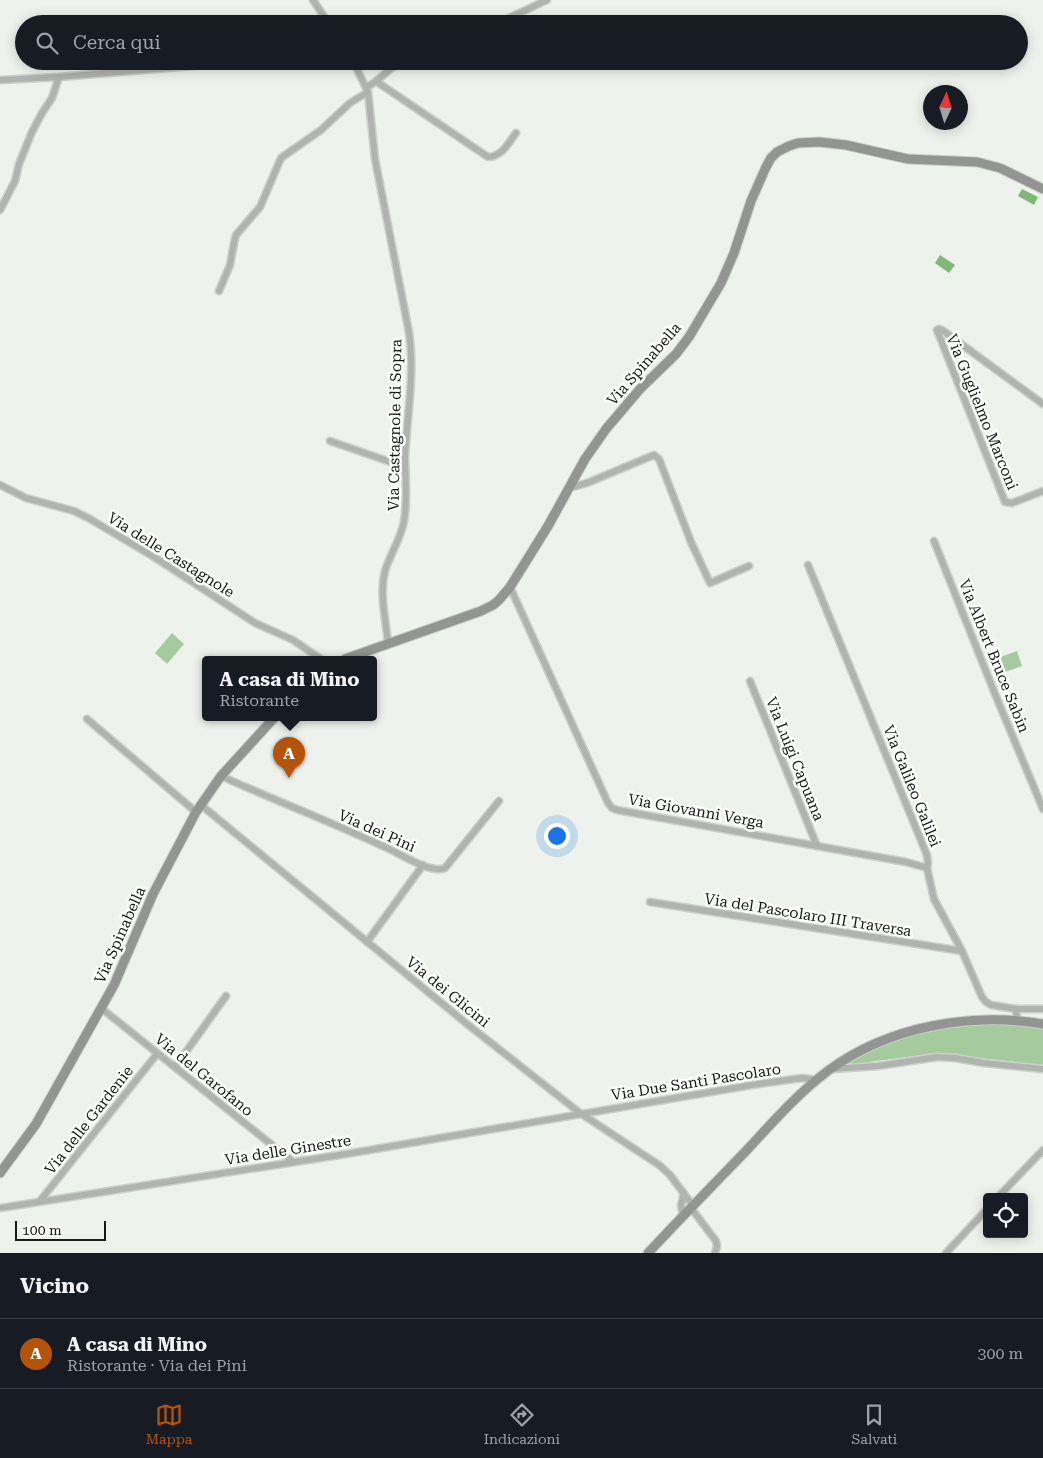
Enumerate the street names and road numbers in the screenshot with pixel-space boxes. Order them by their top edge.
street label: Via Spinabella [603,319,685,409]
street label: Via Guglielmo Marconi [943,332,1022,493]
street label: Via Castagnole di Sopra [385,339,405,511]
street label: Via delle Castagnole [104,509,238,601]
street label: Via Albert Bruce Sabin [955,577,1033,736]
street label: Via Luigi Capuana [762,695,828,823]
street label: Via Galileo Galilei [879,722,945,850]
street label: Via Giovanni Verga [627,790,765,832]
street label: Via dei Pini [336,806,419,856]
street label: Via Spinabella [91,884,149,986]
street label: Via del Pascolaro III Traversa [703,890,913,940]
street label: Via dei Glicini [403,953,494,1031]
street label: Via del Garofano [151,1030,257,1120]
street label: Via Due Santi Pascolaro [610,1060,782,1104]
street label: Via delle Gardenie [41,1062,137,1178]
street label: Via delle Ginestre [224,1131,352,1169]

